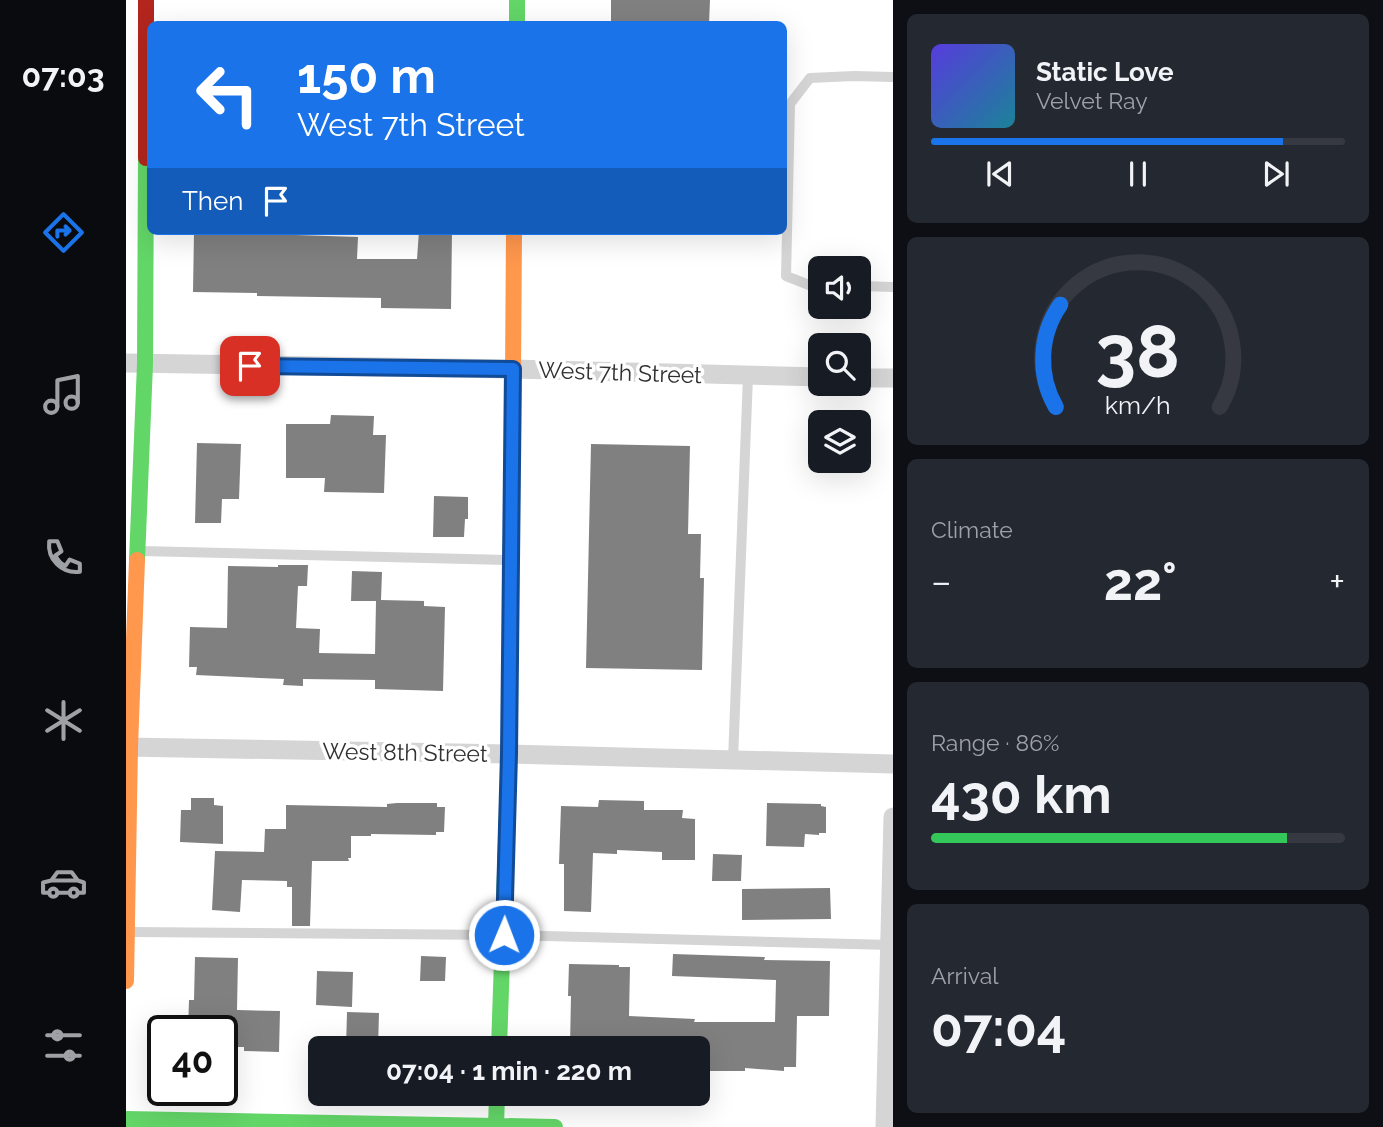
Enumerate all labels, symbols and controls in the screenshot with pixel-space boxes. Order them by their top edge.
text: 150 m [297,47,436,104]
icon: left [182,49,273,140]
text: 07:03 [21,57,105,94]
text: Static Love [1036,57,1174,87]
text: Velvet Ray [1036,87,1148,114]
text: West 7th Street [297,106,525,143]
icon: previous [981,155,1019,193]
icon: pause [1119,155,1157,193]
icon: next [1257,155,1295,193]
icon: arrive [257,182,295,220]
text: Then [182,186,243,216]
icon: directions [39,208,88,257]
map controls [808,256,871,473]
button: sound [808,256,871,319]
text: 38 [1096,309,1180,394]
button: search [808,333,871,396]
pin [220,336,280,396]
icon: arrive [231,347,269,385]
street label: West 7th Street [538,356,703,388]
icon: music [39,370,88,419]
text: km/h [1105,390,1171,420]
button: layers [808,410,871,473]
text: Climate [931,516,1013,543]
icon: phone [39,533,88,582]
text: 22° [1104,551,1177,612]
text: − [931,559,951,604]
text: + [1329,559,1345,604]
icon: climate [39,696,88,745]
text: Range · 86% [931,729,1060,756]
street label: West 8th Street [322,737,488,767]
text: 430 km [931,764,1112,825]
icon: car [39,858,88,907]
position arrow [467,898,541,972]
text: Arrival [931,962,998,989]
text: 07:04 [931,997,1067,1058]
speed limit sign: 40 [147,1015,238,1106]
icon: filters [39,1021,88,1070]
text: 07:04 · 1 min · 220 m [386,1056,632,1086]

